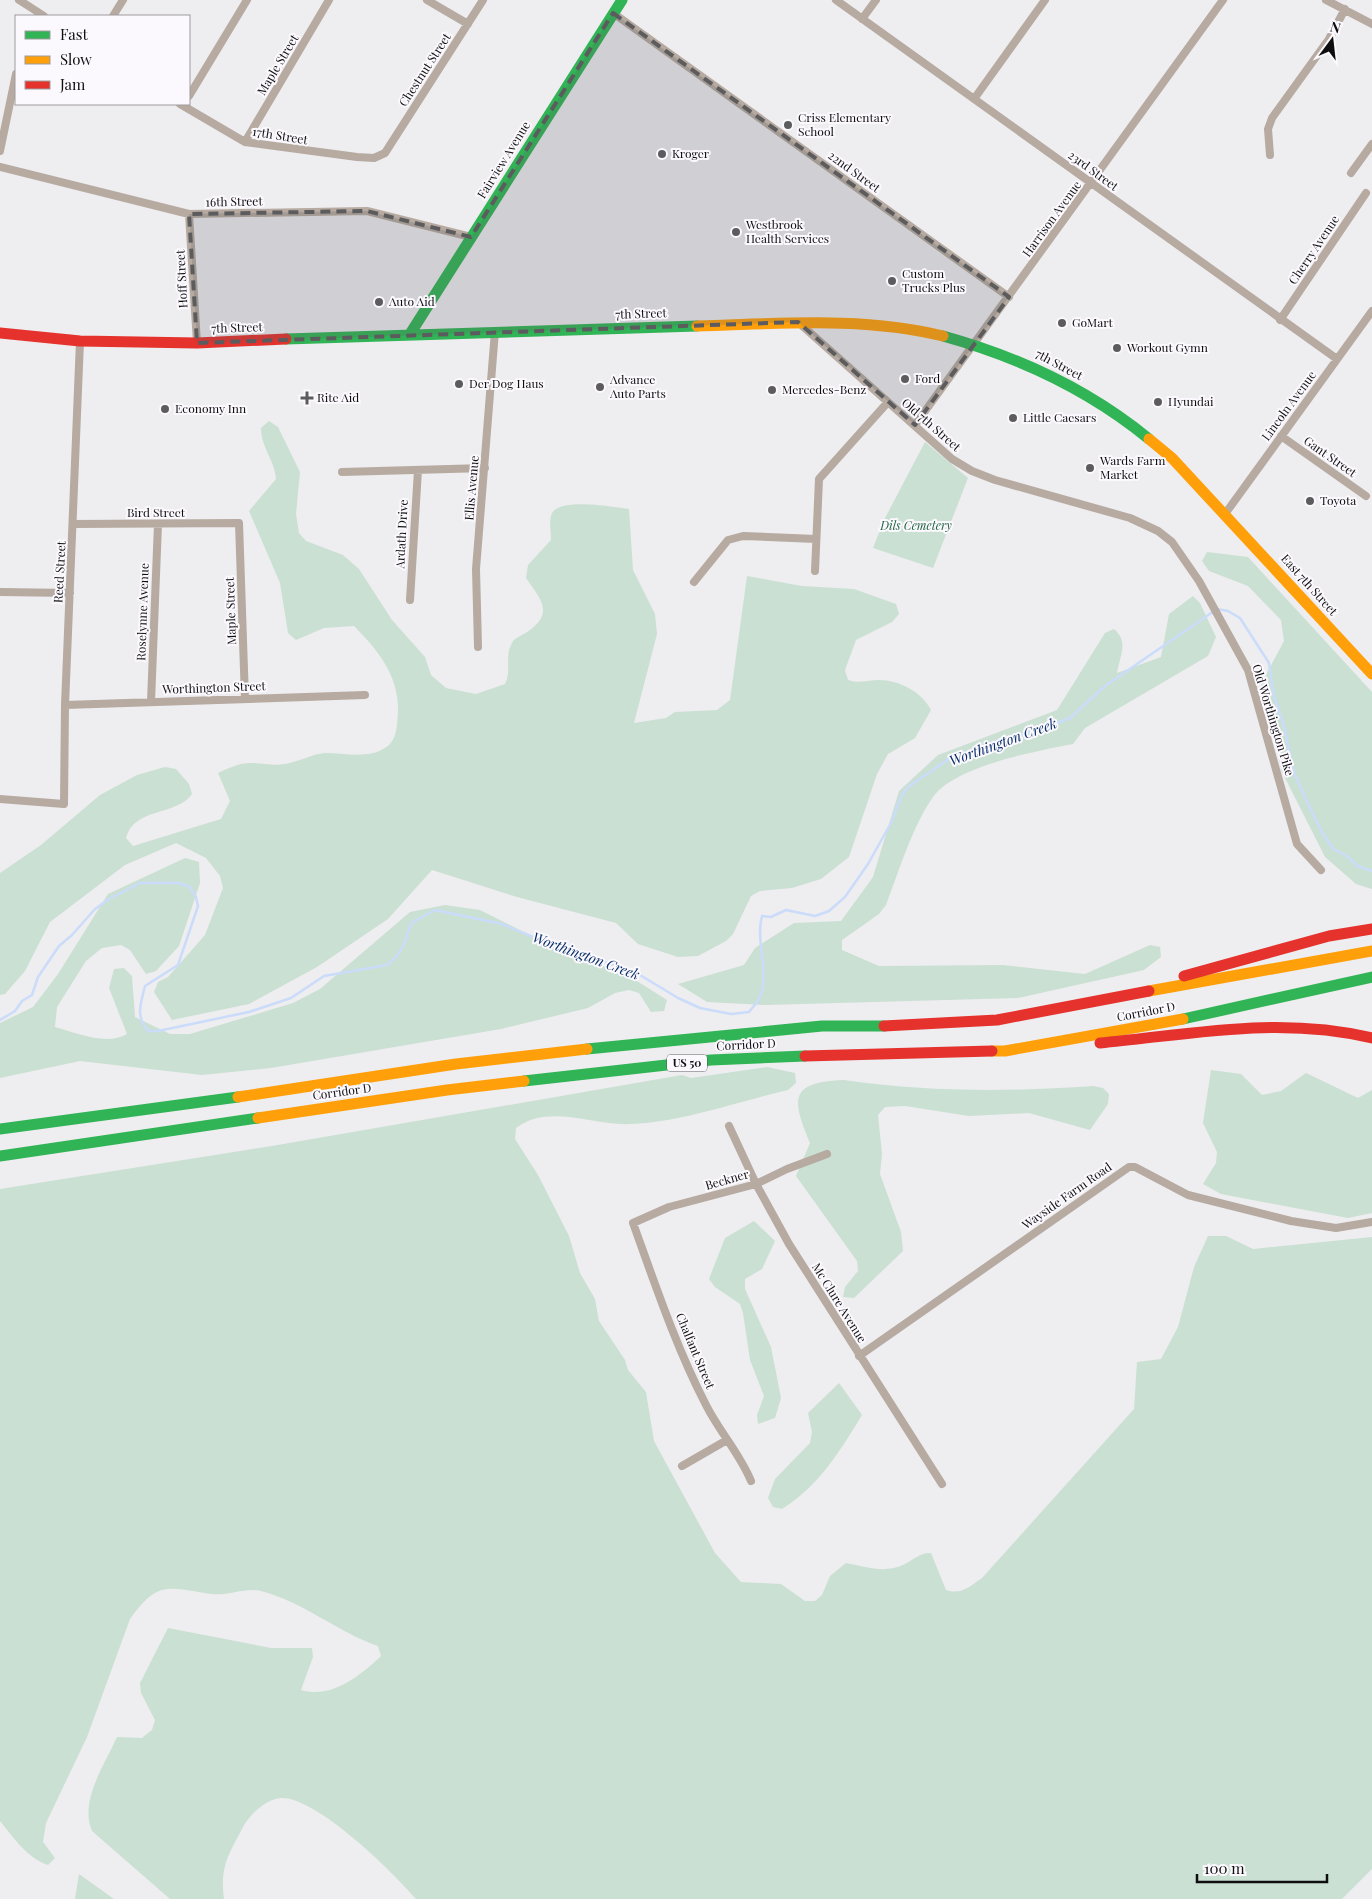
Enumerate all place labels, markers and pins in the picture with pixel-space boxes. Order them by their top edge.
place label: Criss Elementary School [798,109,891,139]
marker: Criss Elementary School [782,119,794,131]
place label: Kroger [672,145,710,161]
marker: Kroger [656,148,668,160]
place label: Westbrook Health Services [745,216,829,246]
marker: Westbrook Health Services [730,226,742,238]
place label: Custom Trucks Plus [902,265,965,295]
marker: Custom Trucks Plus [886,275,898,287]
place label: Auto Aid [388,293,435,309]
marker: Auto Aid [373,296,385,308]
place label: GoMart [1072,314,1114,330]
marker: GoMart [1056,317,1068,329]
place label: Workout Gymn [1126,339,1208,355]
marker: Workout Gymn [1111,342,1123,354]
place label: Ford [915,370,940,386]
place label: Advance Auto Parts [609,371,666,401]
marker: Ford [899,373,911,385]
place label: Der Dog Haus [469,375,544,391]
marker: Der Dog Haus [453,378,465,390]
marker: Advance Auto Parts [594,381,606,393]
place label: Mercedes-Benz [782,381,866,397]
marker: Mercedes-Benz [766,384,778,396]
place label: Rite Aid [317,389,359,405]
marker: Rite Aid [301,392,313,404]
place label: Hyundai [1168,393,1214,409]
marker: Hyundai [1152,396,1164,408]
place label: Economy Inn [175,400,246,416]
marker: Economy Inn [159,403,171,415]
place label: Little Caesars [1023,409,1096,425]
marker: Little Caesars [1007,412,1019,424]
place label: Wards Farm Market [1099,452,1166,482]
marker: Wards Farm Market [1084,462,1096,474]
place label: Toyota [1320,492,1356,508]
marker: Toyota [1304,495,1316,507]

